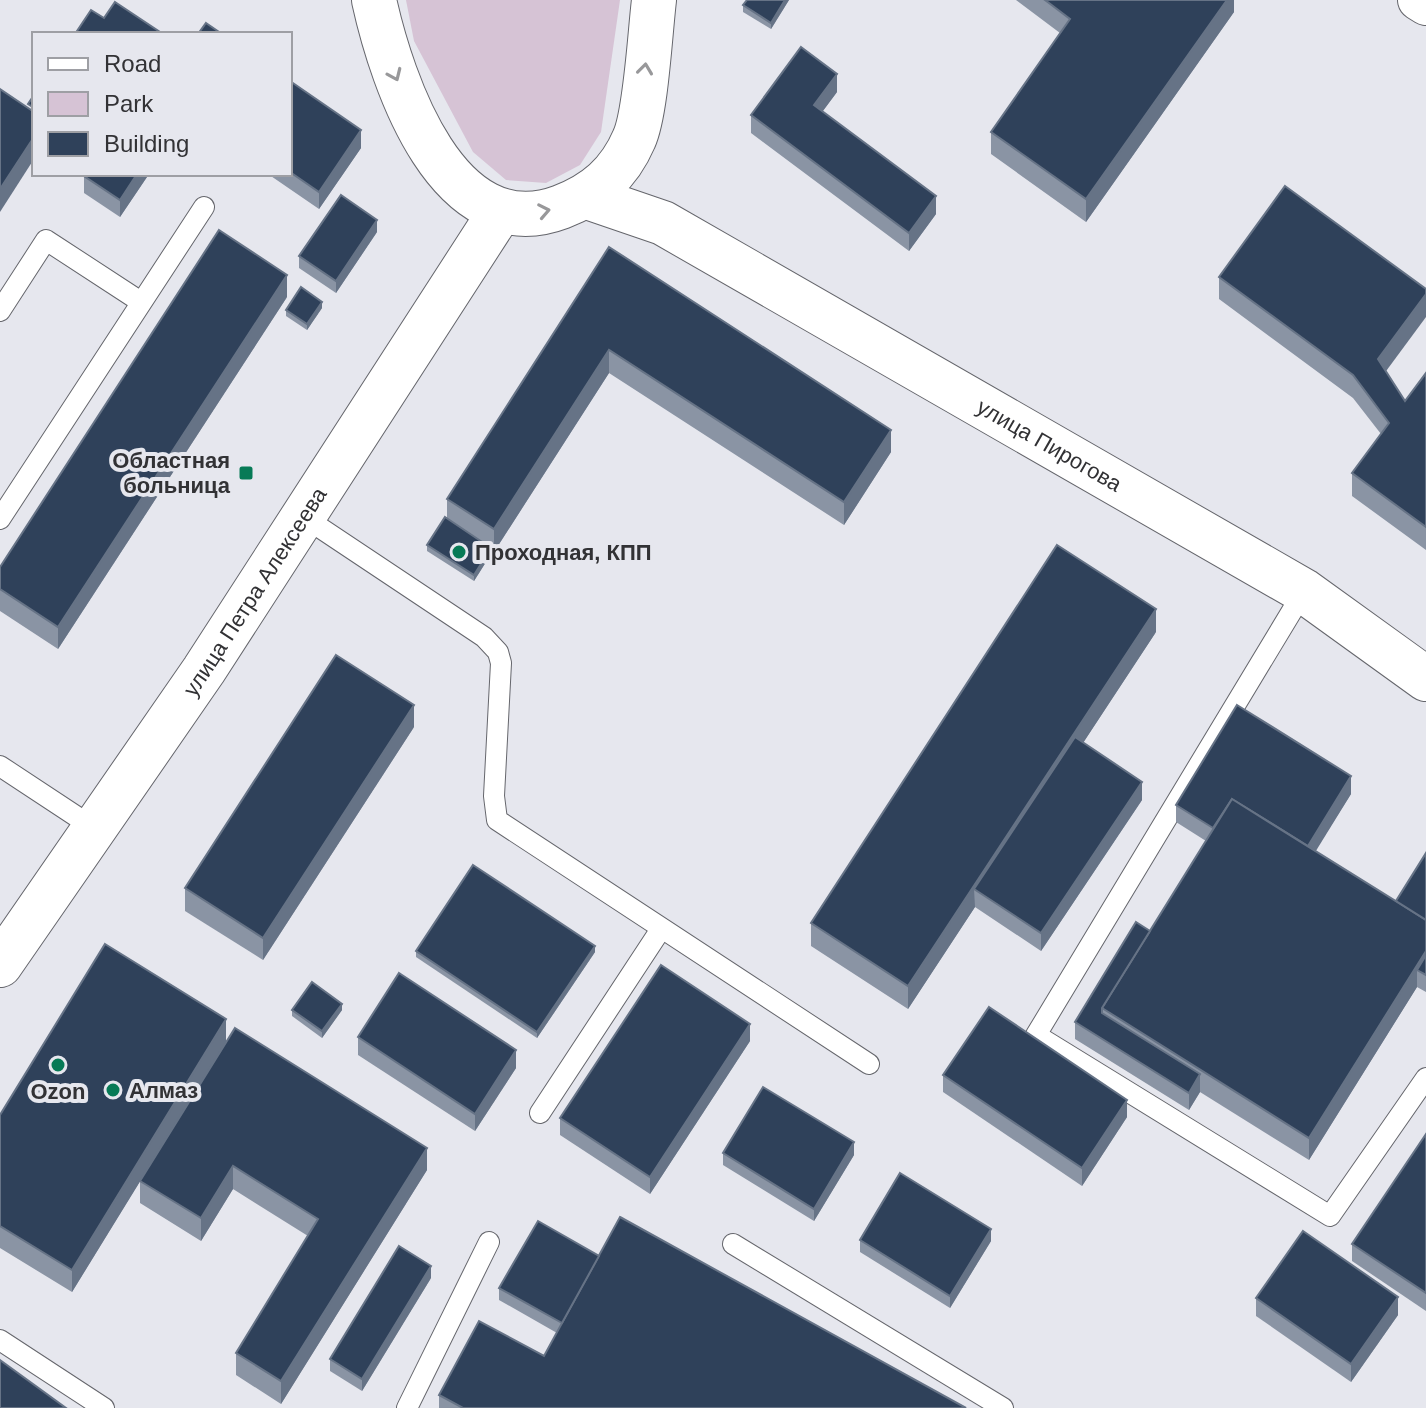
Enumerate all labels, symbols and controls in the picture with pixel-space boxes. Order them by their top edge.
legend [32,32,292,176]
text: Road [104,50,161,77]
one-way arrow [636,62,653,76]
one-way arrow [385,67,401,81]
text: Park [104,90,154,117]
text: Building [104,130,189,157]
one-way arrow [537,203,551,220]
street label: улица Пирогова [973,394,1127,497]
place label: Областная больница [112,448,231,498]
marker: Областная больница [237,464,255,482]
street label: улица Петра Алексеева [178,482,332,701]
place label: Проходная, КПП [475,540,652,565]
marker: Проходная, КПП [450,543,468,561]
marker: Ozon [49,1056,67,1074]
place label: Алмаз [129,1078,198,1103]
place label: Ozon [31,1079,86,1104]
marker: Алмаз [104,1081,122,1099]

